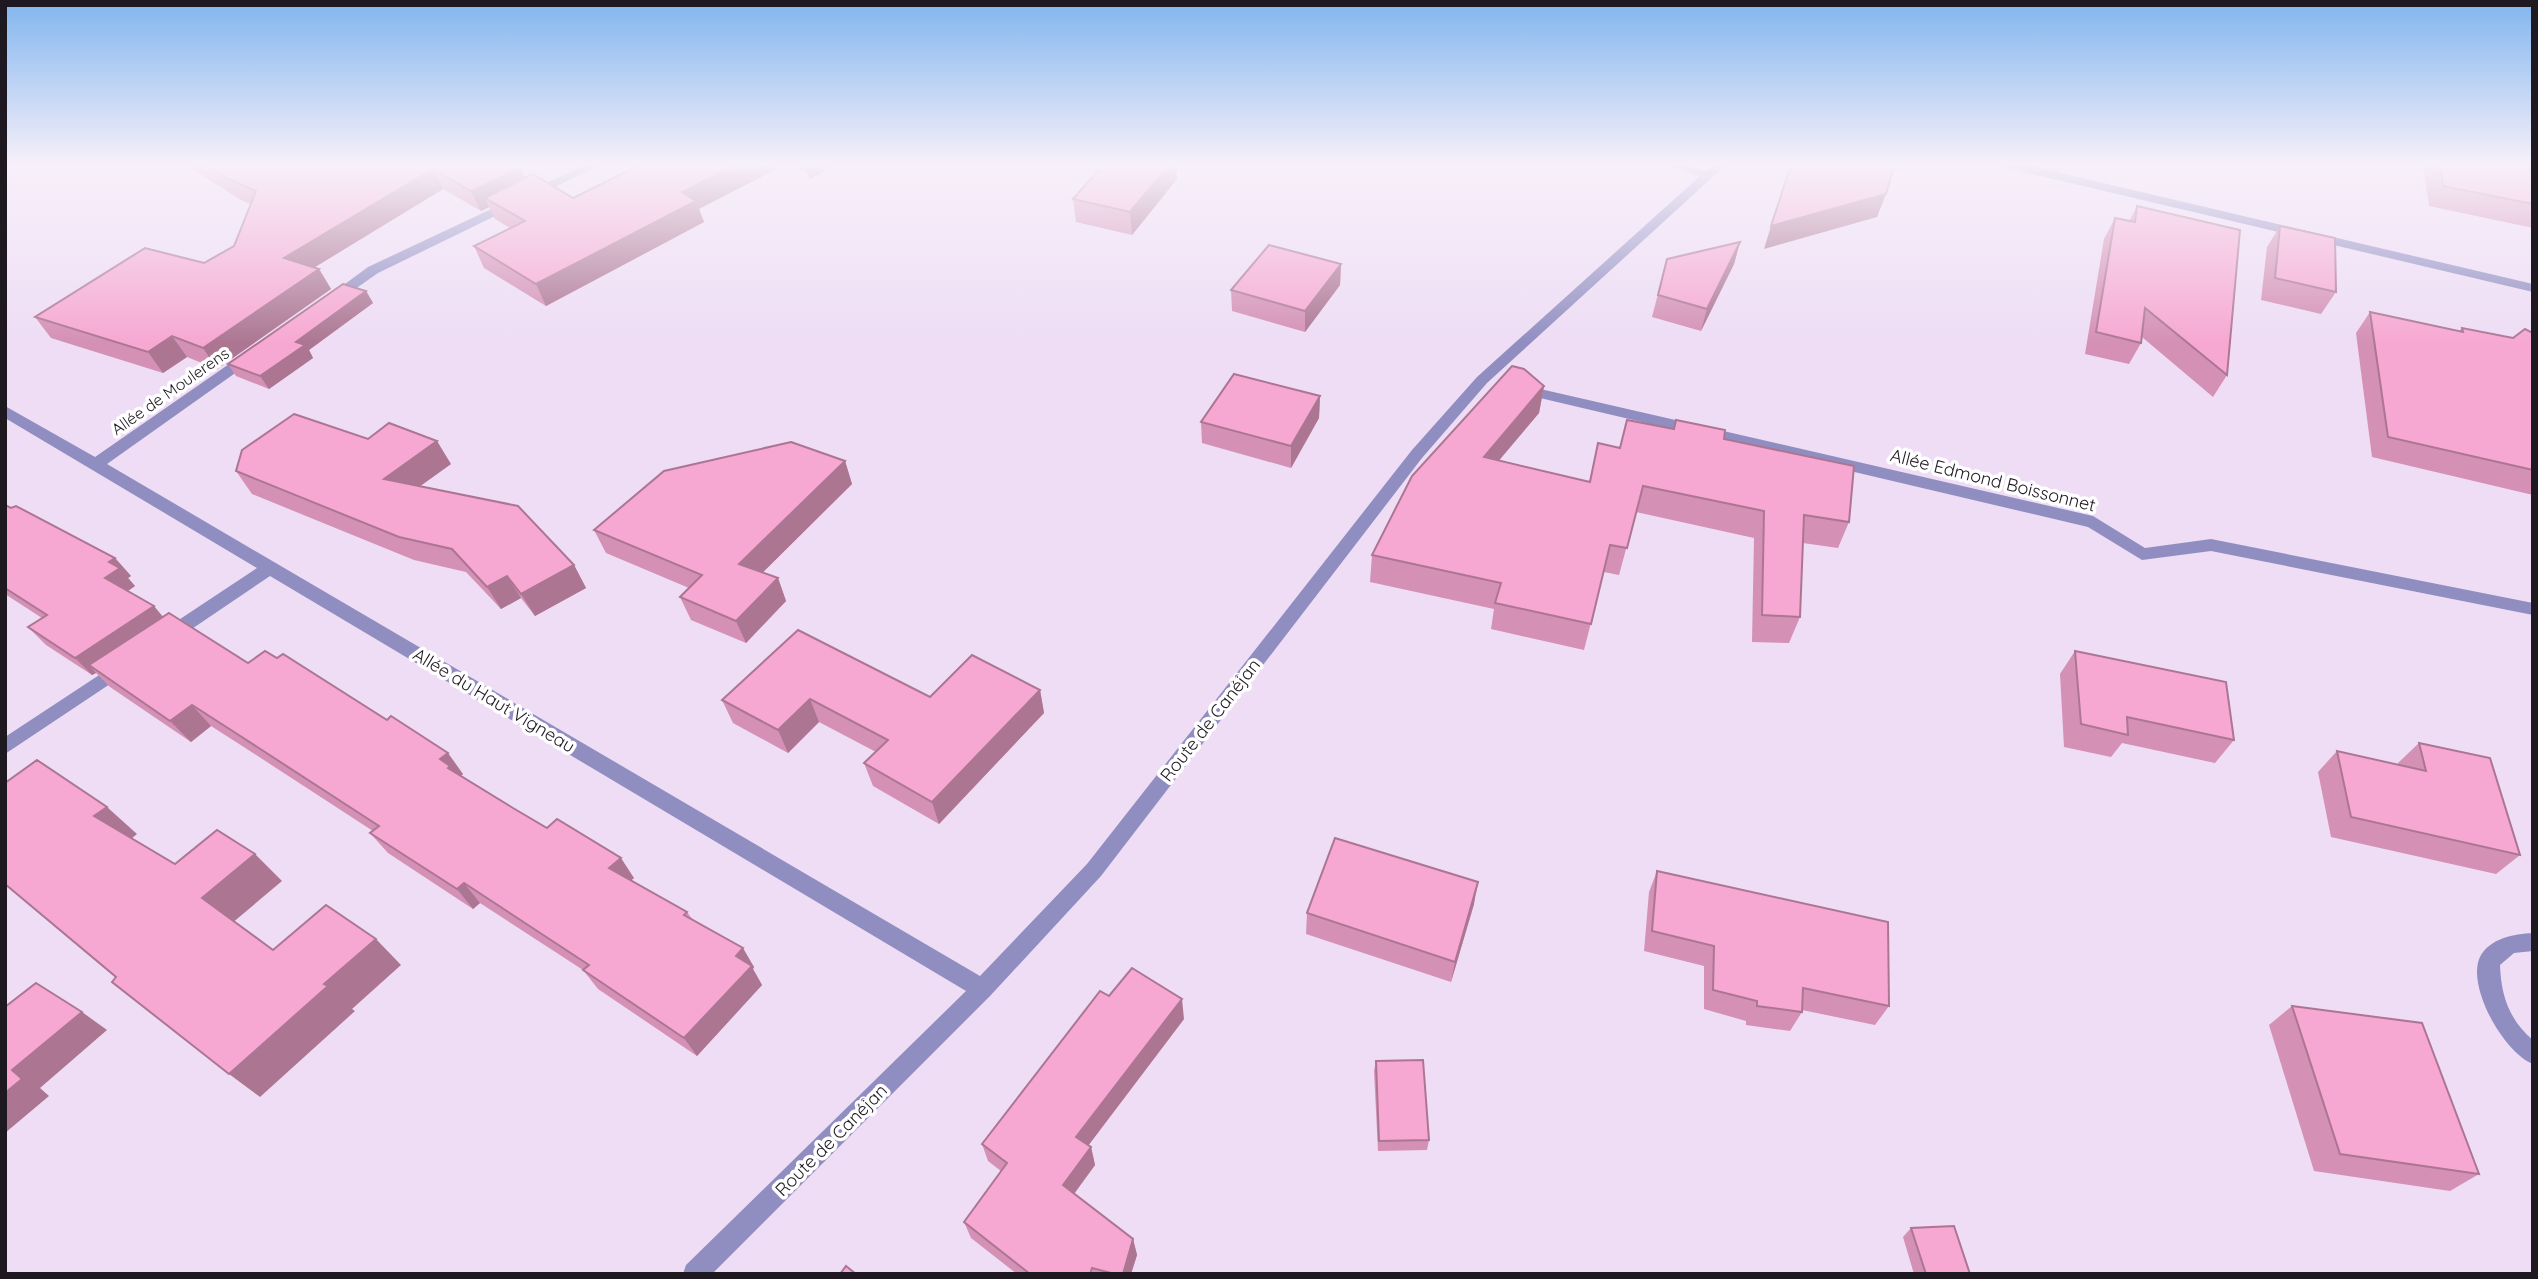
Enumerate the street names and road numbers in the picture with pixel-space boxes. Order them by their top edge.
street label: Allée de Moulerens [107,343,233,439]
street label: Allée Edmond Boissonnet [1888,443,2098,517]
street label: Allée du Haut Vigneau [409,643,579,757]
street label: Route de Canéjan [1155,654,1265,786]
street label: Route de Canéjan [770,1079,892,1201]

